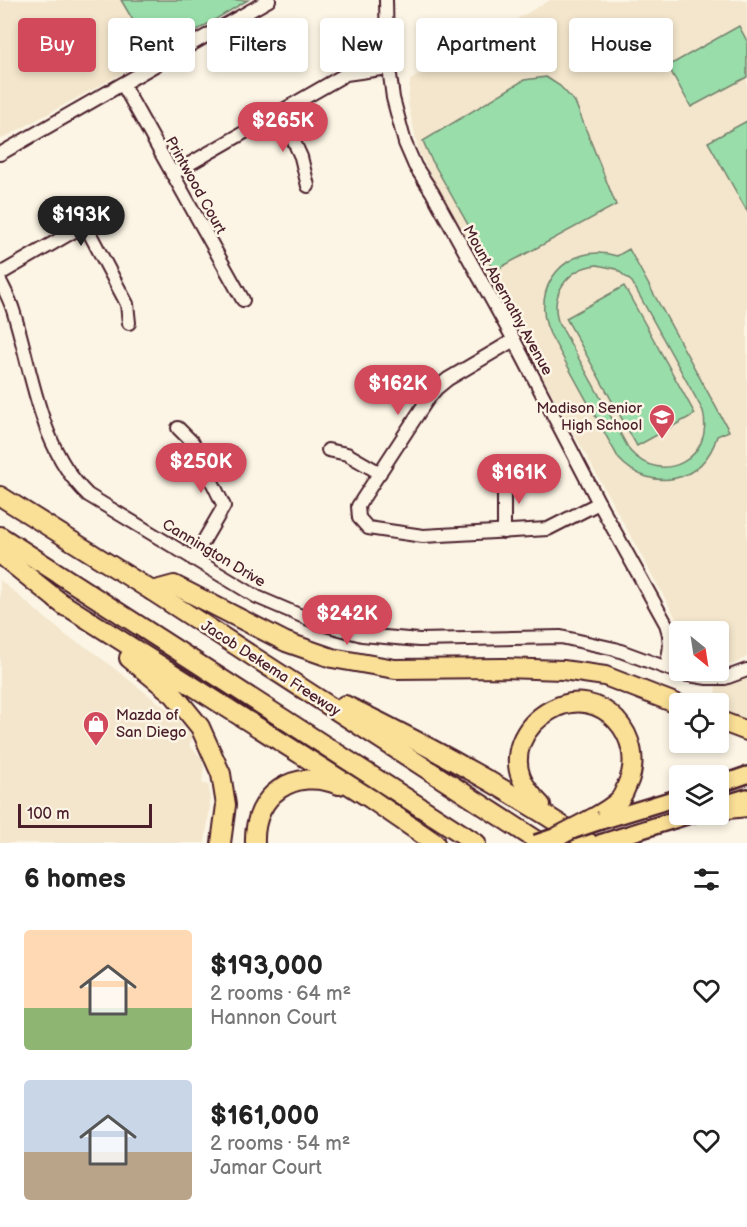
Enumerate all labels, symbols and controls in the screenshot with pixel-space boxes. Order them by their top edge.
chip: Buy [18,18,96,72]
chip: Rent [108,18,195,72]
chip: Filters [207,18,308,72]
chip: New [320,18,404,72]
chip: Apartment [416,18,557,72]
chip: House [569,18,673,72]
pin: $265K [241,102,325,153]
text: $265K [252,109,314,133]
street label: Printwood Court [161,133,230,238]
pin: $193K [39,196,123,247]
text: $193K [52,203,110,227]
street label: Mount Abernathy Avenue [458,222,557,379]
pin: $162K [356,365,440,416]
text: $162K [368,372,428,396]
place label: Madison Senior High School [536,399,643,435]
school or university icon: Madison Senior High School [647,402,677,440]
pin: $250K [159,443,243,494]
text: $250K [170,450,232,474]
pin: $161K [477,454,561,505]
text: $161K [491,461,547,485]
street label: Cannington Drive [159,515,269,592]
pin: $242K [305,595,389,646]
text: $242K [316,602,378,626]
street label: Jacob Dekema Freeway [197,616,344,721]
north arrow [669,621,729,681]
map controls [669,621,729,825]
button: locate [669,693,729,753]
place label: Mazda of San Diego [116,706,187,742]
shop icon: Mazda of San Diego [81,709,111,747]
button: layers [669,765,729,825]
scale bar [18,801,152,828]
text: 100 m [27,805,70,824]
icon: filters [690,863,723,896]
text: 6 homes [24,864,126,895]
text: $193,000 [210,951,323,982]
icon: home [72,954,144,1026]
icon: heart [690,974,723,1007]
text: 2 rooms · 64 m² [210,982,351,1006]
text: Hannon Court [210,1006,337,1030]
text: $161,000 [210,1101,319,1132]
icon: home [72,1104,144,1176]
icon: heart [690,1124,723,1157]
text: 2 rooms · 54 m² [210,1132,350,1156]
text: Jamar Court [210,1156,322,1180]

